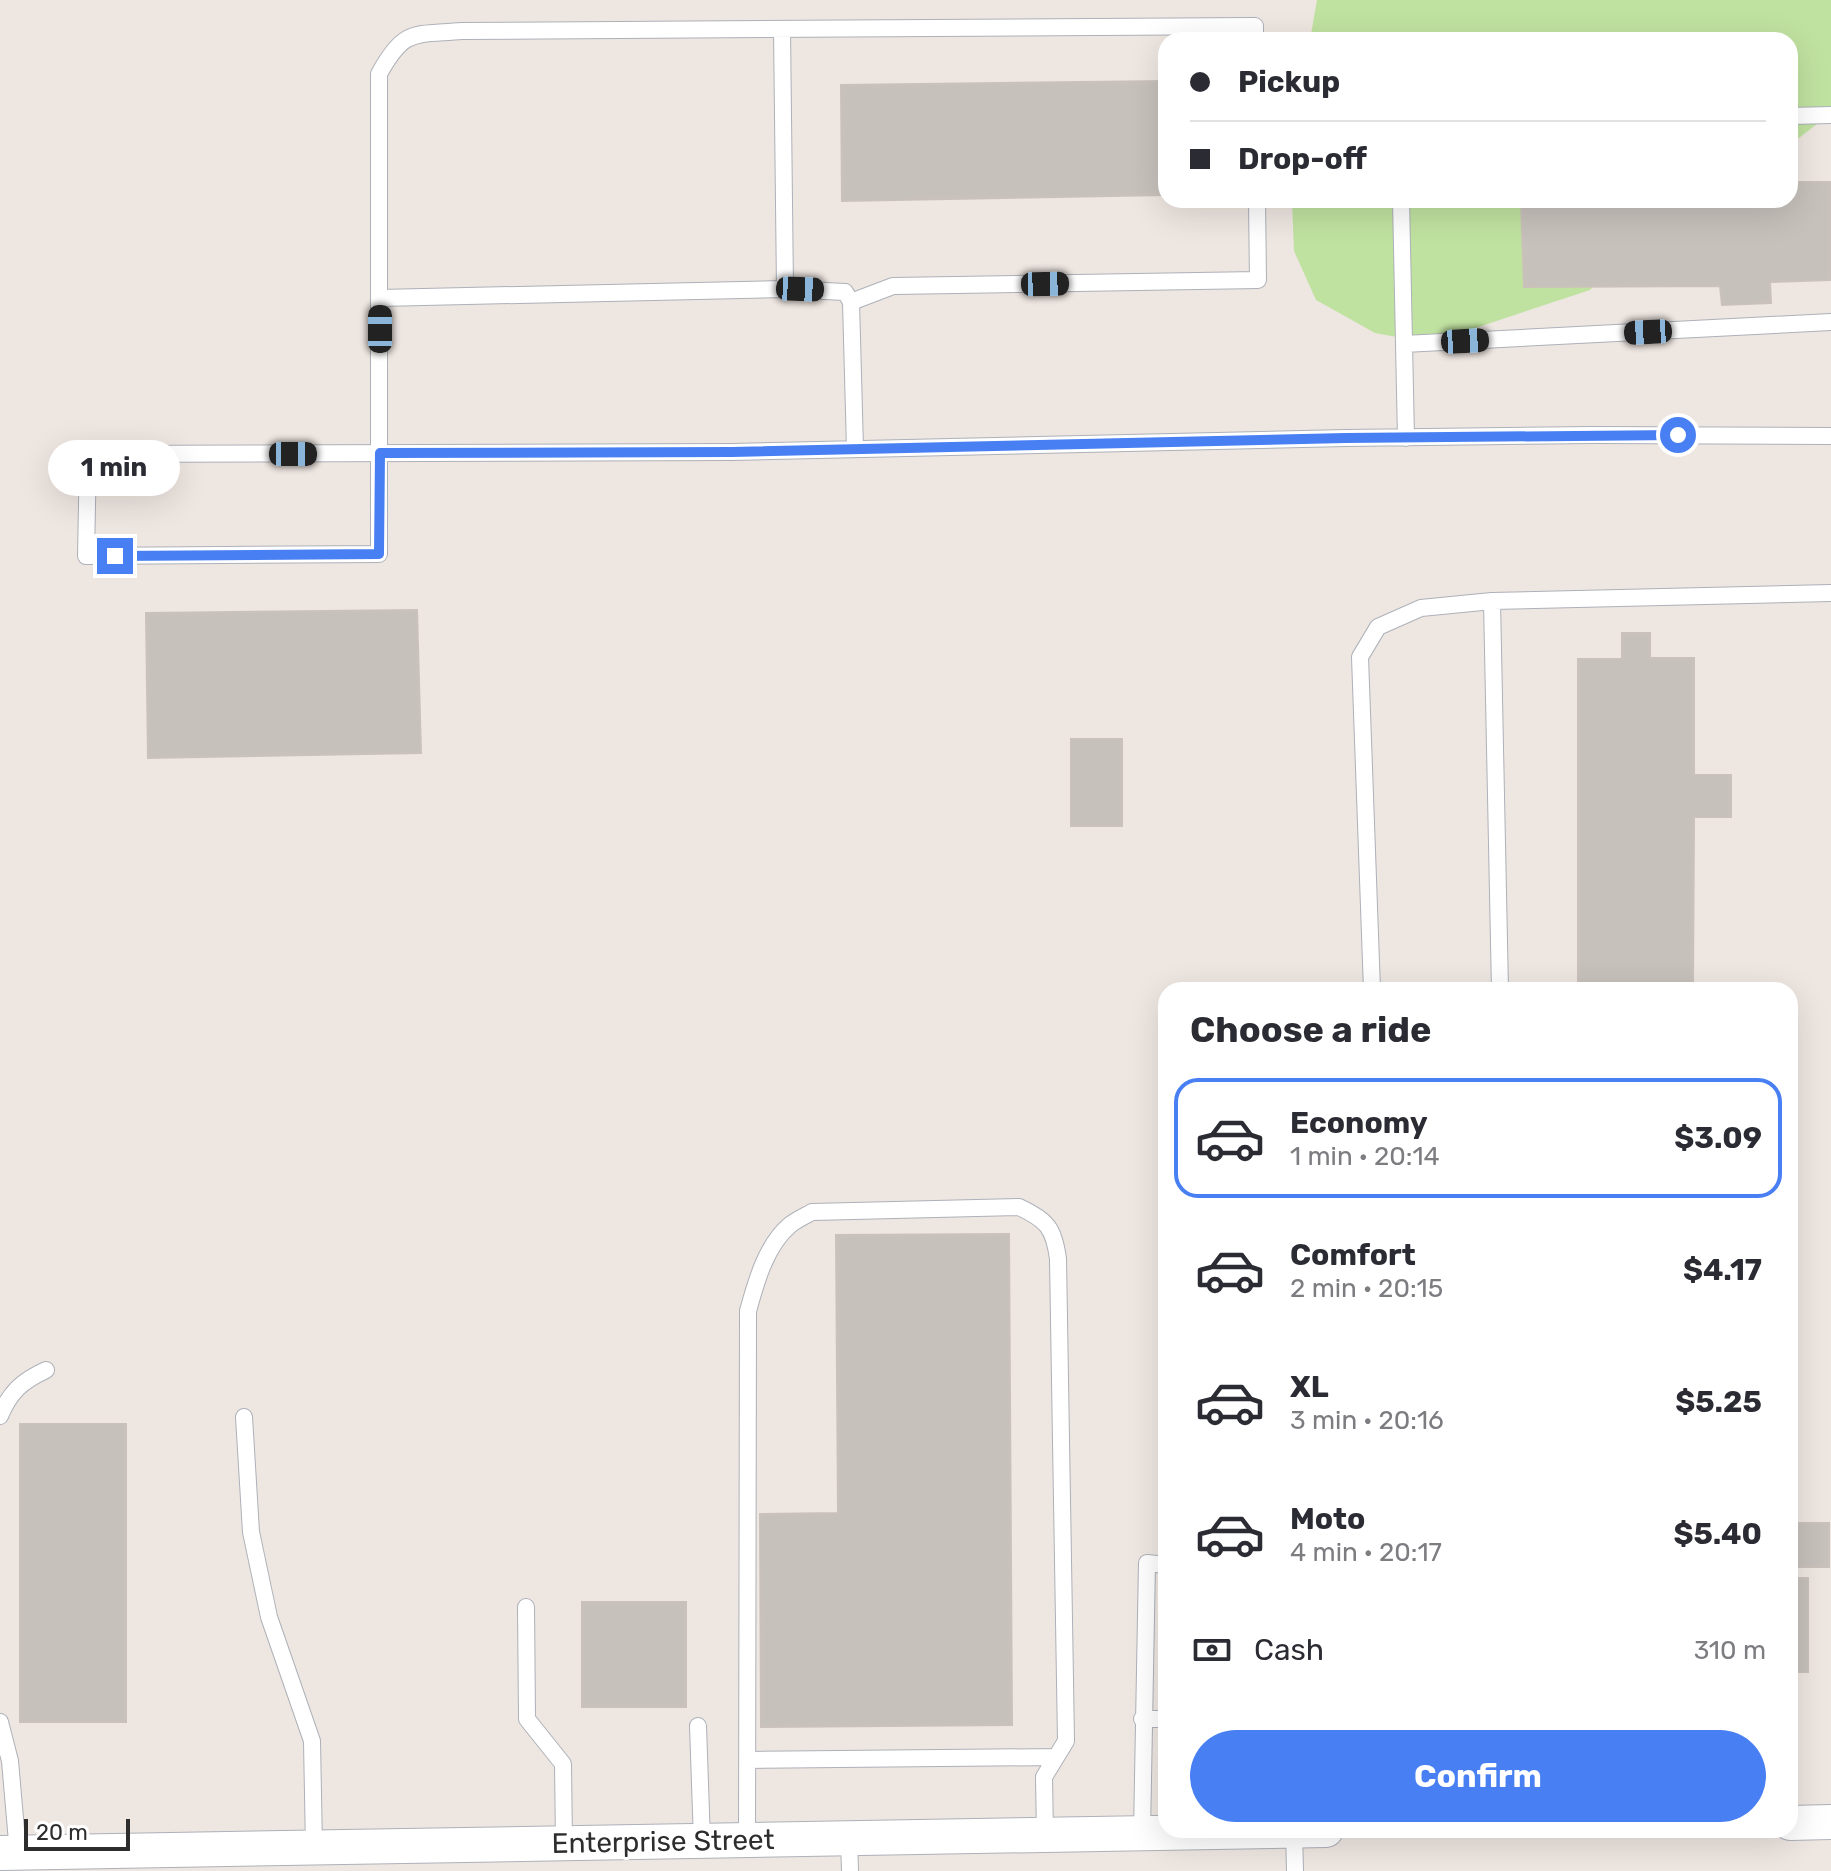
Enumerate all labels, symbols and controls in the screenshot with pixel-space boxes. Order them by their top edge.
text: Pickup [1238,64,1340,100]
text: Drop-off [1238,141,1367,177]
car [1021,272,1069,296]
car [776,276,824,302]
car [368,305,392,353]
car [1623,319,1673,345]
car [1440,328,1490,354]
route start [1660,417,1696,453]
callout: 1 min [49,440,181,496]
car [269,442,317,466]
text: 1 min [81,452,147,483]
route end [97,538,133,574]
text: Choose a ride [1190,1008,1431,1051]
icon: car [1194,1102,1266,1174]
text: Economy [1290,1105,1428,1141]
text: $3.09 [1674,1120,1762,1156]
text: 1 min · 20:14 [1290,1141,1440,1172]
icon: car [1194,1234,1266,1306]
text: Comfort [1290,1237,1416,1273]
text: $4.17 [1683,1252,1762,1288]
text: 2 min · 20:15 [1290,1273,1443,1304]
icon: car [1194,1366,1266,1438]
text: XL [1290,1369,1329,1405]
text: $5.25 [1675,1384,1762,1420]
text: 3 min · 20:16 [1290,1405,1444,1436]
icon: car [1194,1498,1266,1570]
text: Moto [1290,1501,1365,1537]
text: $5.40 [1674,1516,1762,1552]
text: 4 min · 20:17 [1290,1537,1442,1568]
icon: cash [1190,1628,1234,1672]
text: Cash [1254,1632,1324,1668]
text: 310 m [1694,1635,1766,1666]
button: Confirm [1190,1730,1766,1822]
scale bar [24,1815,130,1851]
text: 20 m [36,1819,88,1846]
street label: Enterprise Street [551,1823,775,1860]

